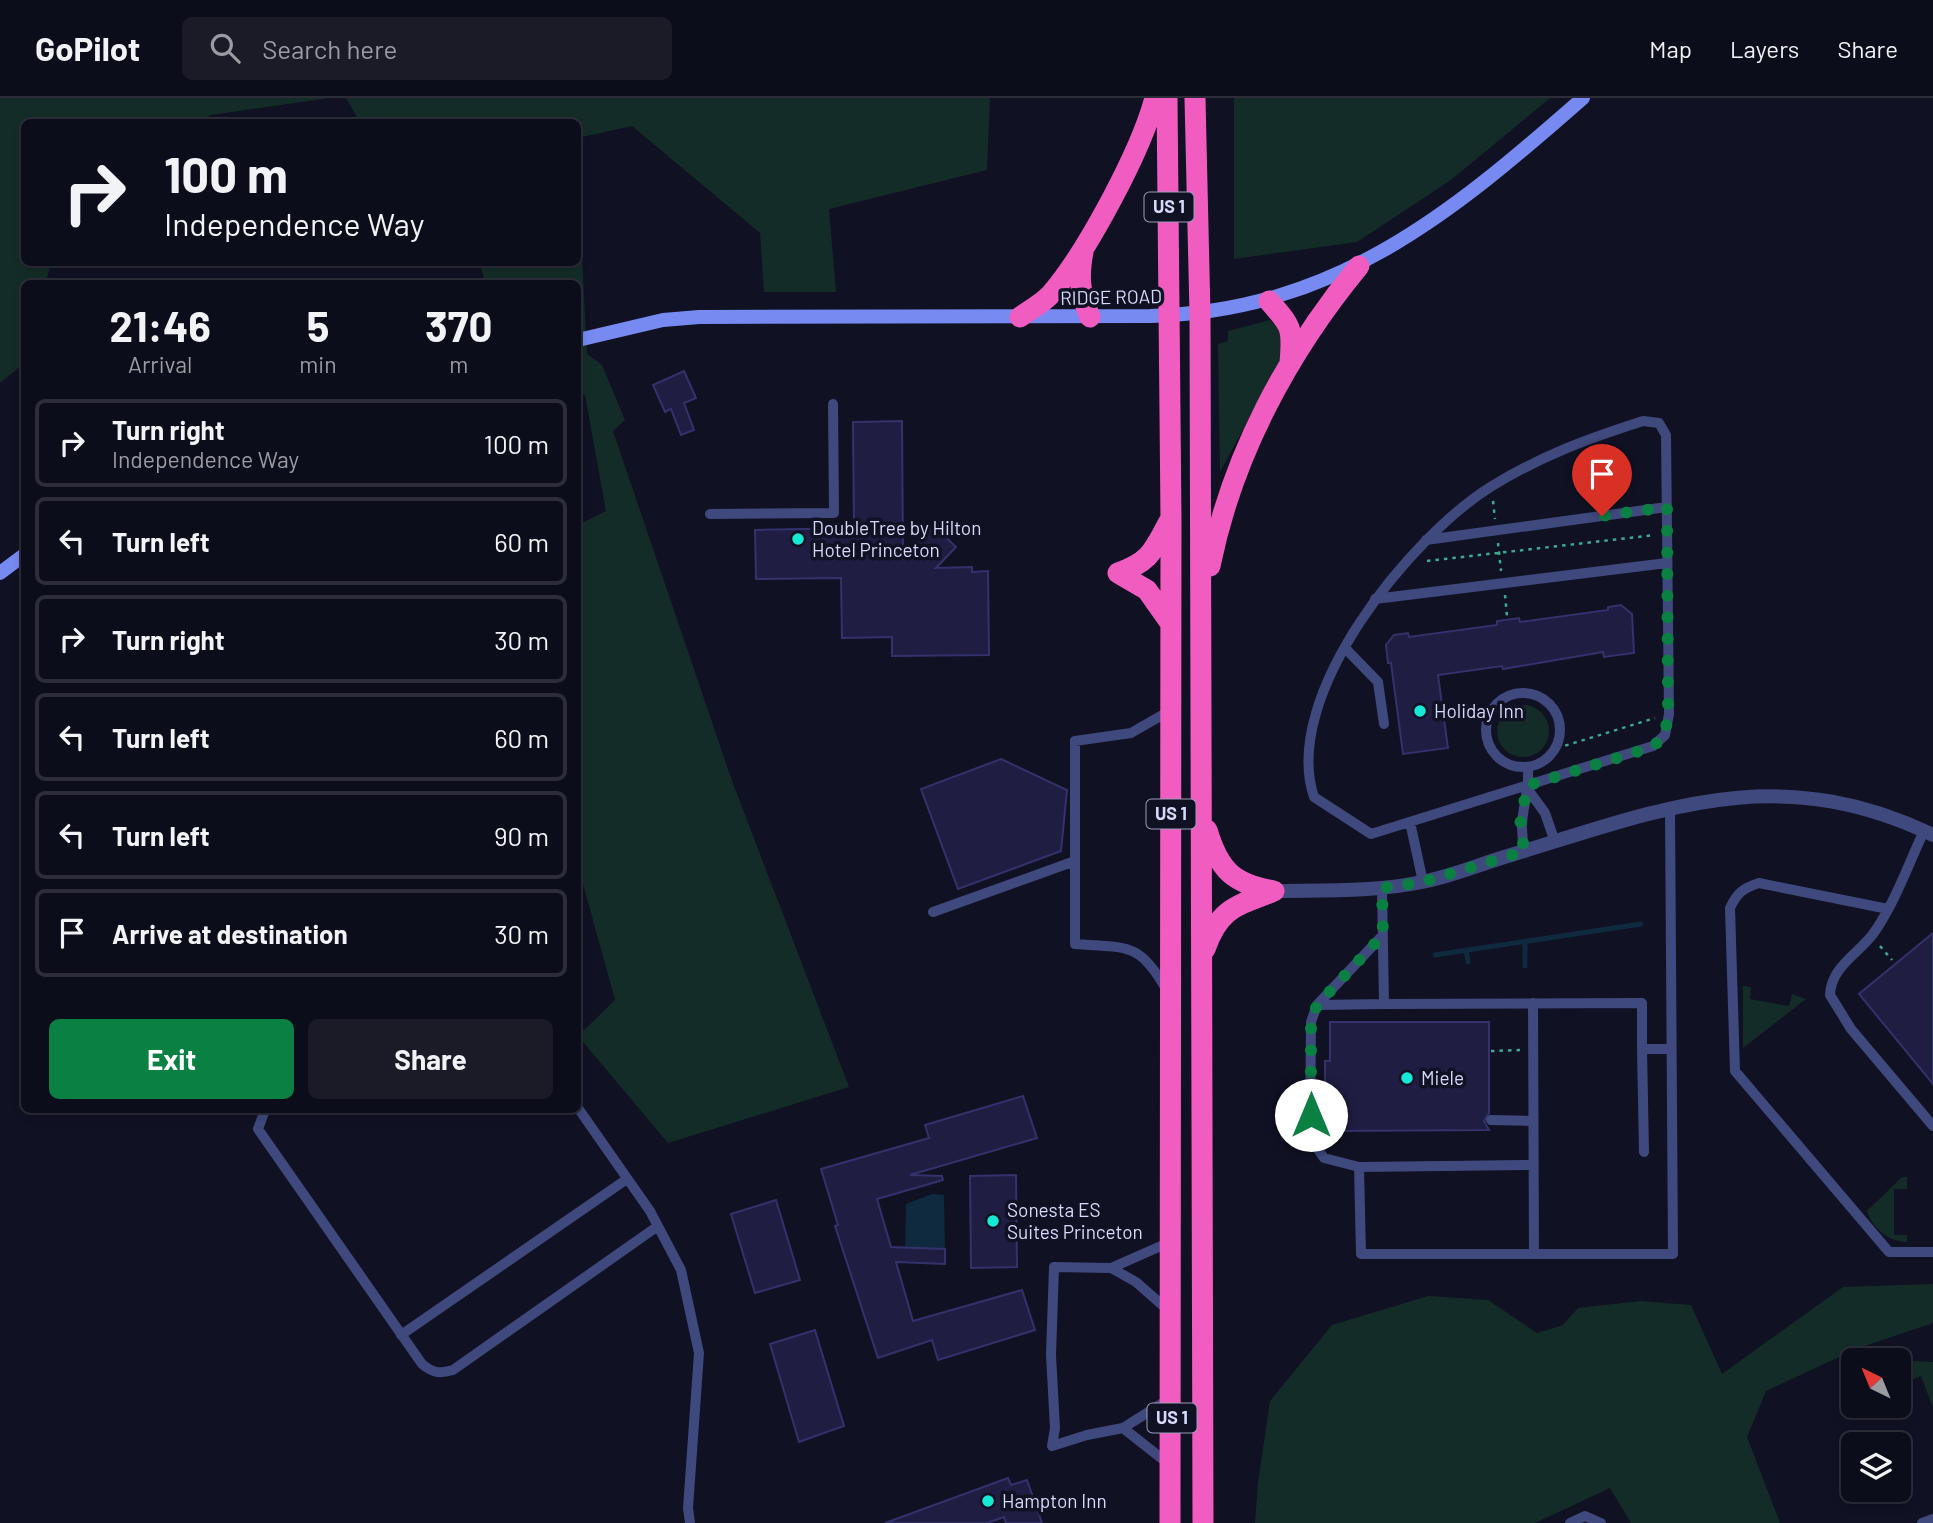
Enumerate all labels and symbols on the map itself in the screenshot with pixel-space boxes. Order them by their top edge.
road number: US 1 [1144,192,1194,222]
street label: RIDGE ROAD [1060,284,1162,309]
pin [1572,444,1632,516]
place label: DoubleTree by Hilton Hotel Princeton [812,516,981,561]
marker: DoubleTree by Hilton Hotel Princeton [790,531,806,547]
place label: Holiday Inn [1434,699,1524,722]
marker: Holiday Inn [1412,703,1428,719]
road number: US 1 [1146,800,1196,828]
place label: Miele [1421,1066,1464,1089]
marker: Miele [1399,1070,1415,1086]
position arrow [1274,1078,1348,1152]
place label: Sonesta ES Suites Princeton [1007,1198,1143,1243]
marker: Sonesta ES Suites Princeton [985,1213,1001,1229]
north arrow [1841,1348,1911,1418]
road number: US 1 [1148,1404,1196,1433]
place label: Hampton Inn [1002,1489,1107,1512]
marker: Hampton Inn [980,1493,996,1509]

